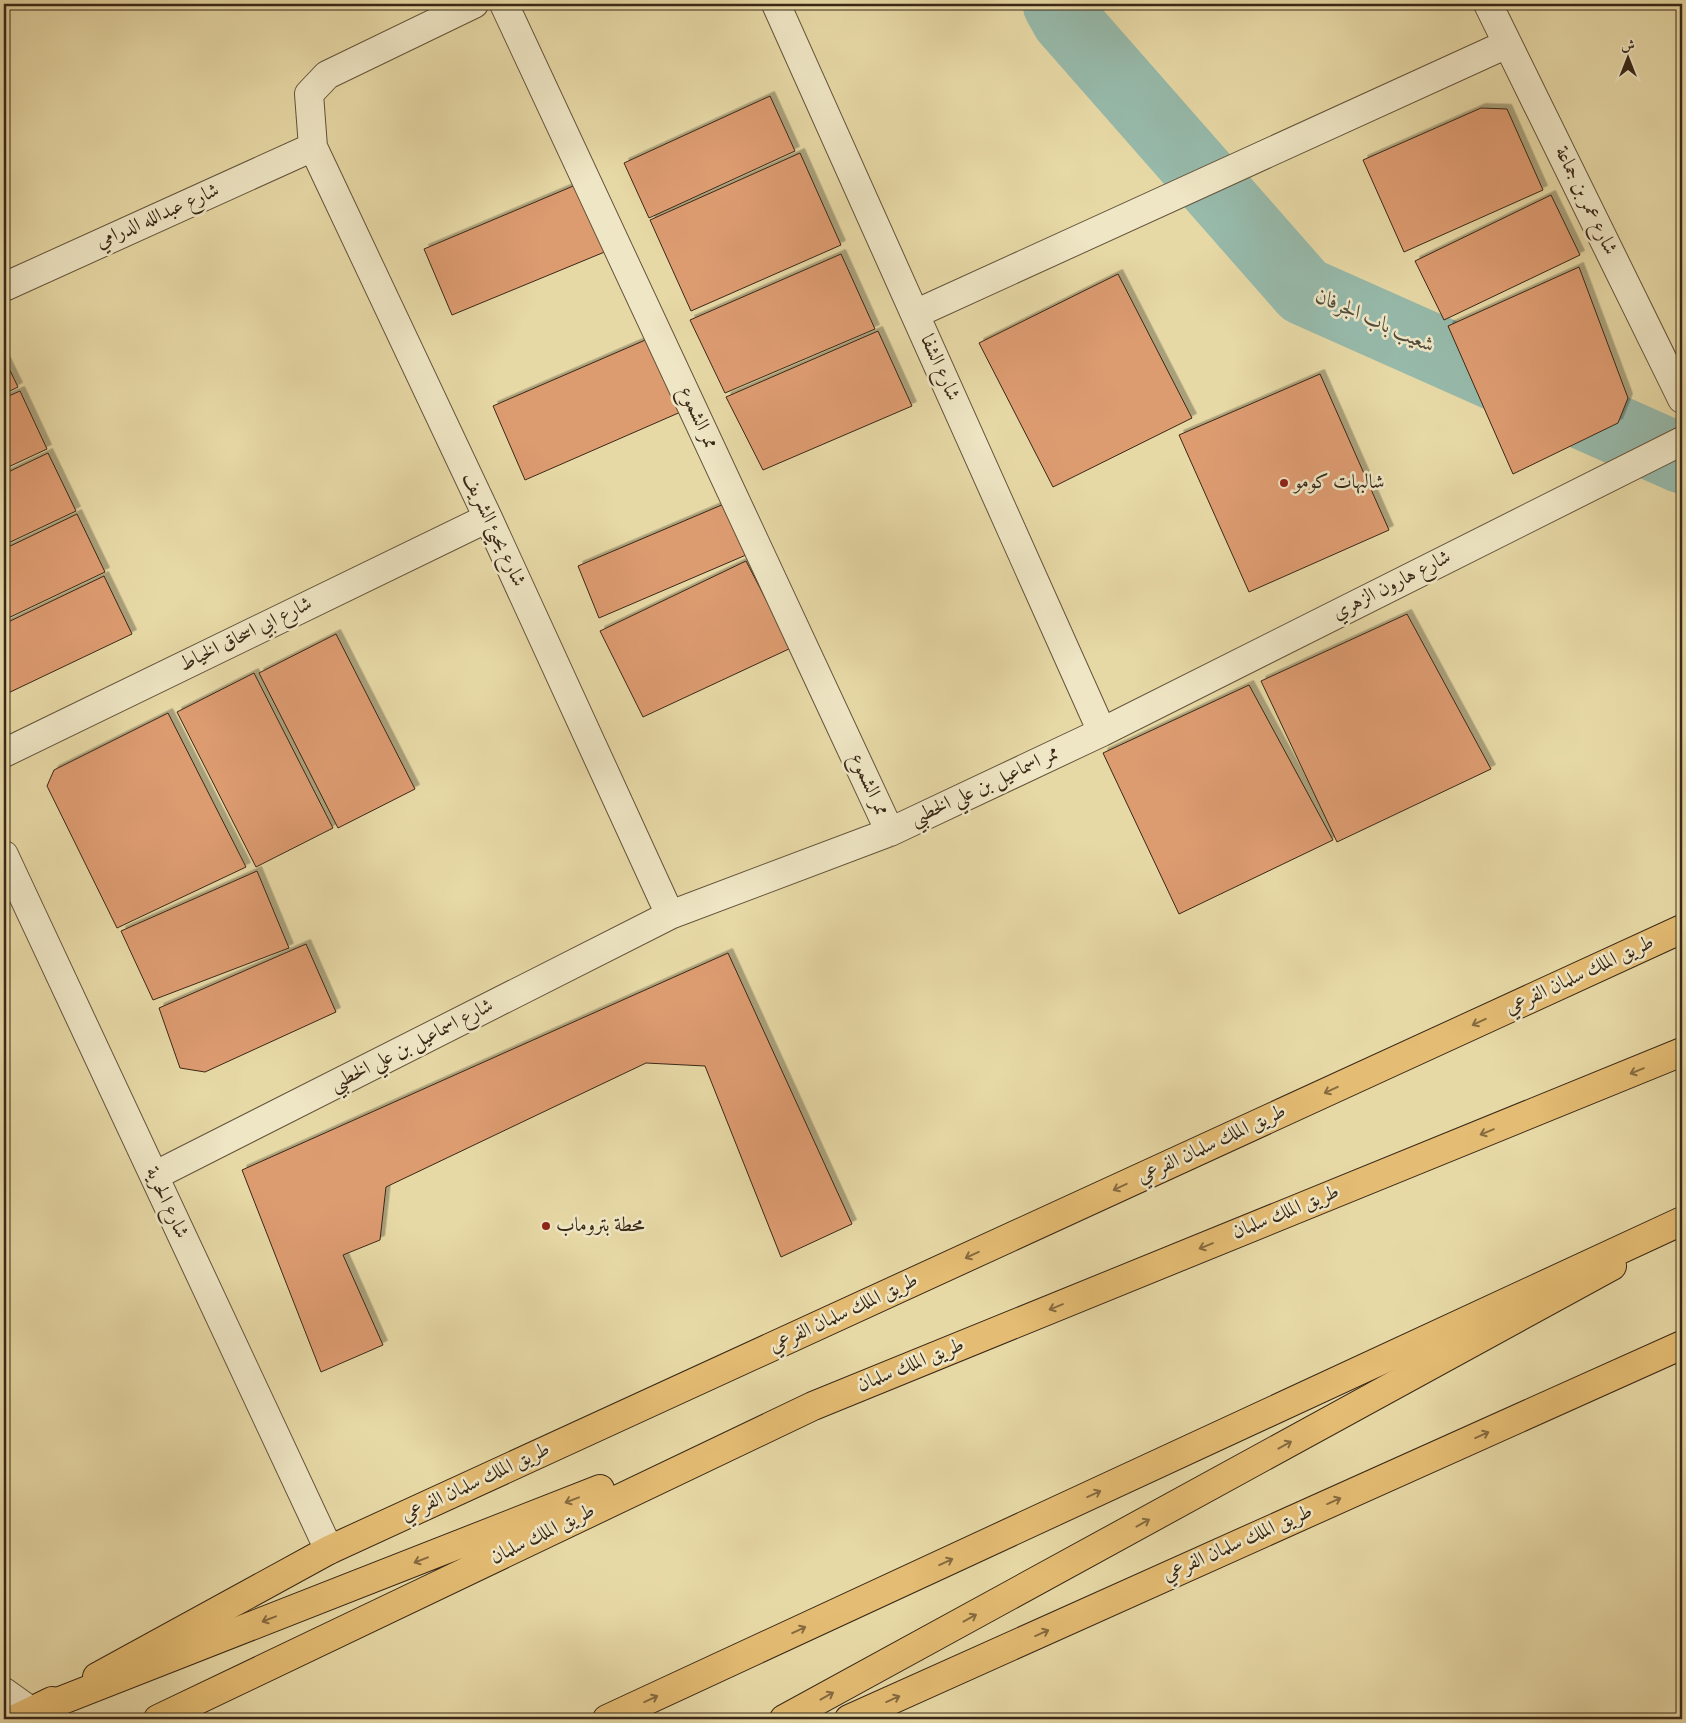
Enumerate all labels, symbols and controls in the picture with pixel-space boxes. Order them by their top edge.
north arrow [1604,32,1654,82]
text: ش [1621,37,1635,57]
street label: شارع عمر بن جماعة [1545,142,1624,261]
street label: شارع عبدالله الدرامي [92,177,225,258]
water label: شعيب باب الجرفان [1310,282,1440,362]
street label: شارع الشفا [911,330,967,406]
street label: ممر الشموع [669,382,724,455]
street label: شارع يحيئ الشريف [453,468,532,593]
place label: شالبهات كومو [1292,469,1385,498]
marker: شالبهات كومو [1278,477,1290,489]
street label: شارع هارون الزهري [1328,544,1457,629]
street label: شارع ابي اسحاق الخياط [174,590,318,681]
street label: ممر اسماعيل بن علي الخطبي [906,740,1066,837]
street label: ممر الشموع [840,749,895,822]
street label: طريق الملك سلمان الفرعي [1501,929,1659,1023]
street label: شارع اسماعيل بن علي الخطبي [325,992,500,1103]
one-way arrow [1472,1018,1487,1028]
one-way arrow [1630,1066,1645,1076]
one-way arrow [1324,1086,1339,1095]
street label: طريق الملك سلمان الفرعي [1133,1098,1291,1192]
one-way arrow [1479,1128,1494,1137]
street label: شارع الحرية [136,1162,195,1244]
street label: طريق الملك سلمان [1228,1178,1344,1248]
one-way arrow [1113,1183,1128,1192]
place label: محطة بتروماب [556,1212,645,1241]
marker: محطة بتروماب [540,1220,552,1232]
one-way arrow [1199,1241,1214,1251]
one-way arrow [965,1250,980,1260]
street label: طريق الملك سلمان الفرعي [765,1267,923,1361]
one-way arrow [1049,1303,1064,1312]
street label: طريق الملك سلمان [853,1331,969,1401]
one-way arrow [1474,1429,1489,1439]
street label: طريق الملك سلمان الفرعي [397,1436,555,1530]
one-way arrow [1278,1440,1293,1450]
one-way arrow [1086,1489,1101,1498]
one-way arrow [565,1496,580,1505]
one-way arrow [1326,1496,1341,1506]
street label: طريق الملك سلمان [486,1497,600,1573]
street label: طريق الملك سلمان الفرعي [1158,1498,1318,1590]
one-way arrow [1135,1518,1150,1527]
one-way arrow [414,1555,429,1565]
one-way arrow [938,1557,953,1566]
one-way arrow [962,1613,977,1623]
one-way arrow [262,1615,278,1624]
one-way arrow [791,1625,806,1635]
one-way arrow [1034,1627,1049,1637]
one-way arrow [820,1691,835,1701]
one-way arrow [644,1693,659,1703]
one-way arrow [886,1694,901,1704]

